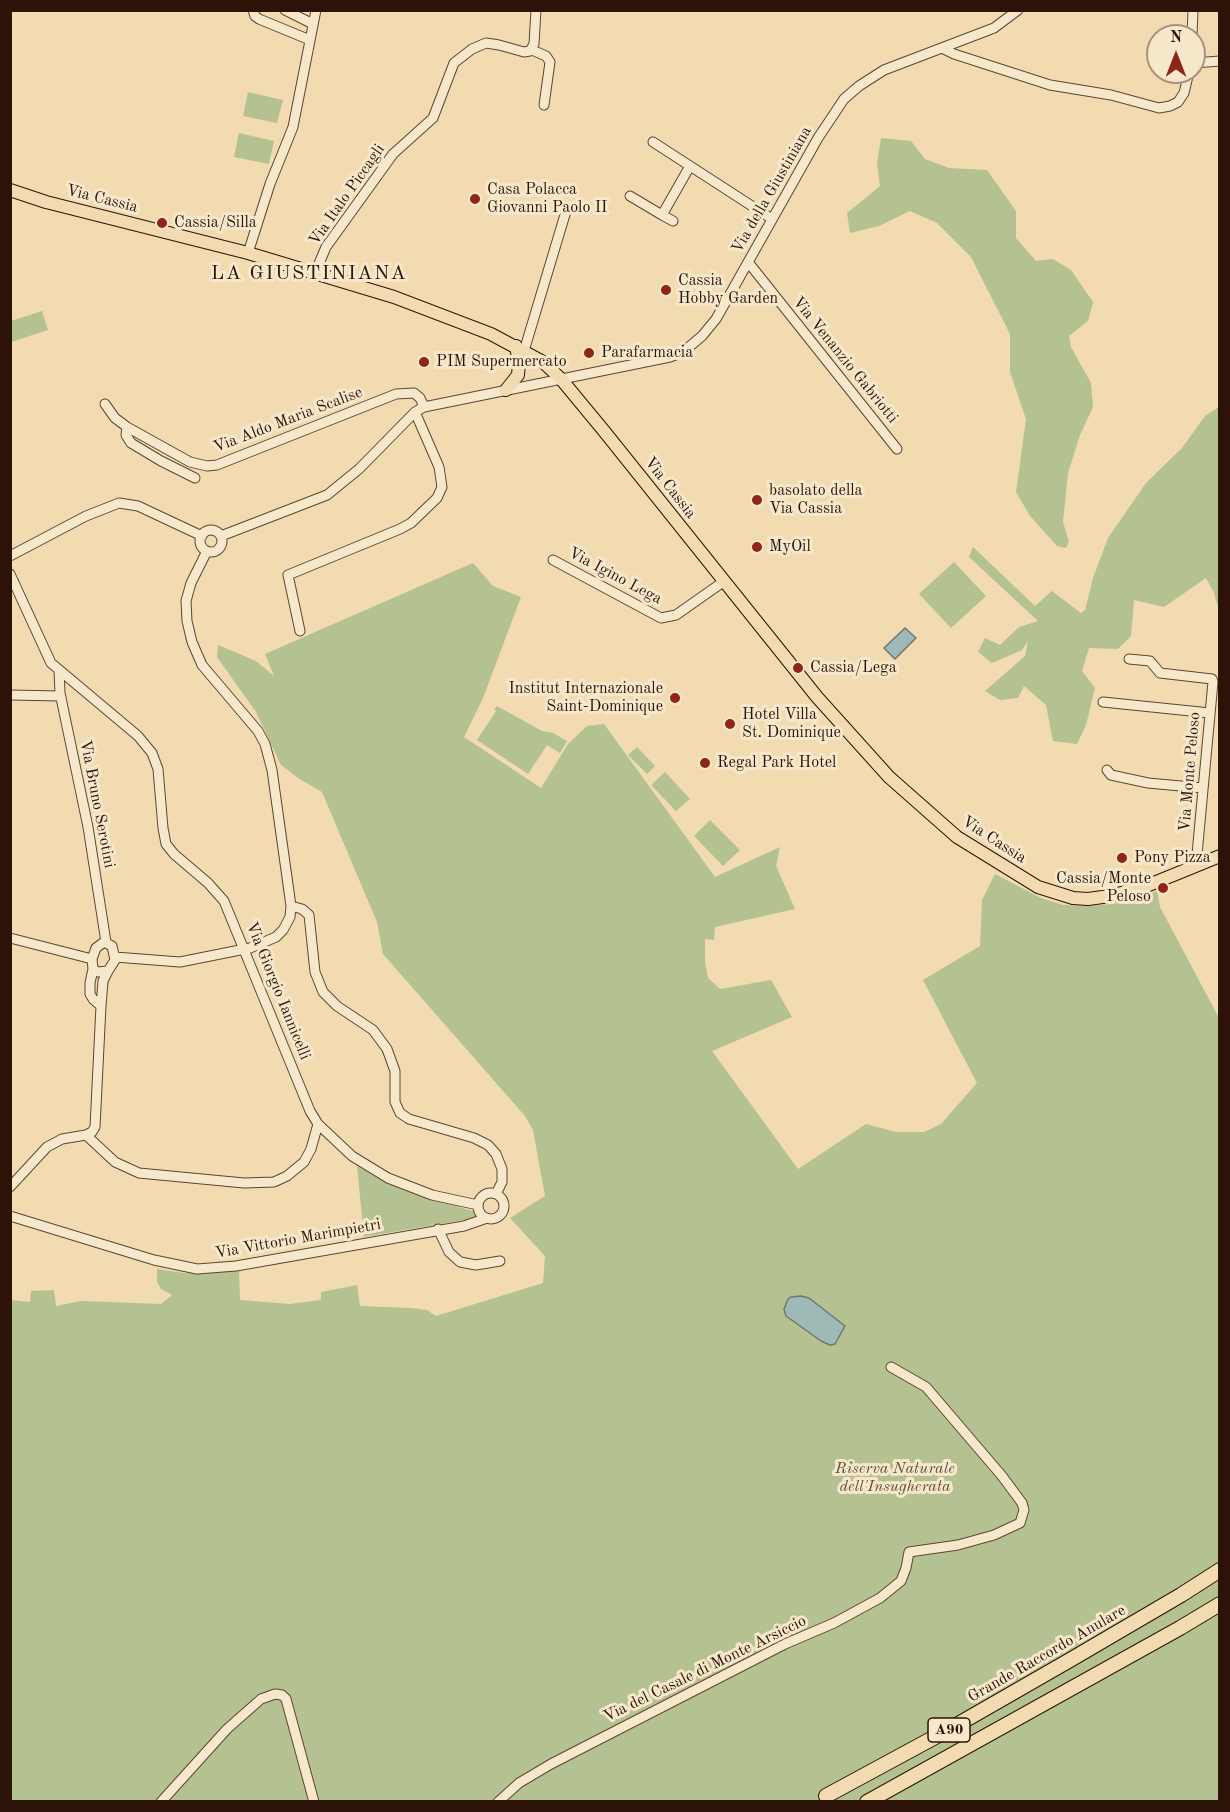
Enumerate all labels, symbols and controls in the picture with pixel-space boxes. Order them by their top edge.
north arrow [1146,24,1206,84]
text: N [1170,30,1182,46]
street label: Via della Giustiniana [728,123,816,257]
street label: Via Italo Piccagli [305,141,389,249]
place label: Casa Polacca Giovanni Paolo II [487,180,607,218]
street label: Via Cassia [64,181,140,217]
marker: Casa Polacca Giovanni Paolo II [468,192,482,206]
place label: Cassia/Silla [174,213,257,233]
marker: Cassia/Silla [155,216,169,230]
district label: LA GIUSTINIANA [211,262,407,286]
place label: Cassia Hobby Garden [678,271,778,309]
marker: Cassia Hobby Garden [659,283,673,297]
street label: Via Venanzio Gabriotti [788,293,902,427]
place label: Parafarmacia [601,343,693,363]
marker: Parafarmacia [582,346,596,360]
place label: PIM Supermercato [436,352,567,372]
marker: PIM Supermercato [417,355,431,369]
street label: Via Aldo Maria Scalise [211,383,365,457]
street label: Via Cassia [640,453,700,523]
place label: basolato della Via Cassia [769,481,862,519]
marker: basolato della Via Cassia [750,493,764,507]
place label: MyOil [769,537,811,557]
marker: MyOil [750,540,764,554]
street label: Via Igino Lega [565,543,665,609]
place label: Cassia/Lega [810,658,897,678]
marker: Cassia/Lega [791,661,805,675]
place label: Institut Internazionale Saint-Dominique [508,679,663,717]
marker: Institut Internazionale Saint-Dominique [668,691,682,705]
place label: Hotel Villa St. Dominique [742,705,841,743]
street label: Via Monte Peloso [1175,711,1205,833]
marker: Hotel Villa St. Dominique [723,717,737,731]
street label: Via Bruno Serotini [75,738,119,870]
place label: Regal Park Hotel [717,753,836,773]
marker: Regal Park Hotel [698,756,712,770]
street label: Via Cassia [958,812,1030,868]
place label: Pony Pizza [1134,848,1211,868]
marker: Pony Pizza [1115,851,1129,865]
place label: Cassia/Monte Peloso [1056,869,1151,907]
marker: Cassia/Monte Peloso [1156,881,1170,895]
street label: Via Giorgio Iannicelli [242,919,314,1063]
street label: Via Vittorio Marimpietri [214,1215,382,1263]
park label: Riserva Naturale dell'Insugherata [835,1459,955,1497]
street label: Grande Raccordo Anulare [965,1601,1129,1707]
street label: Via del Casale di Monte Arsiccio [600,1611,810,1727]
road number: A90 [928,1718,970,1742]

